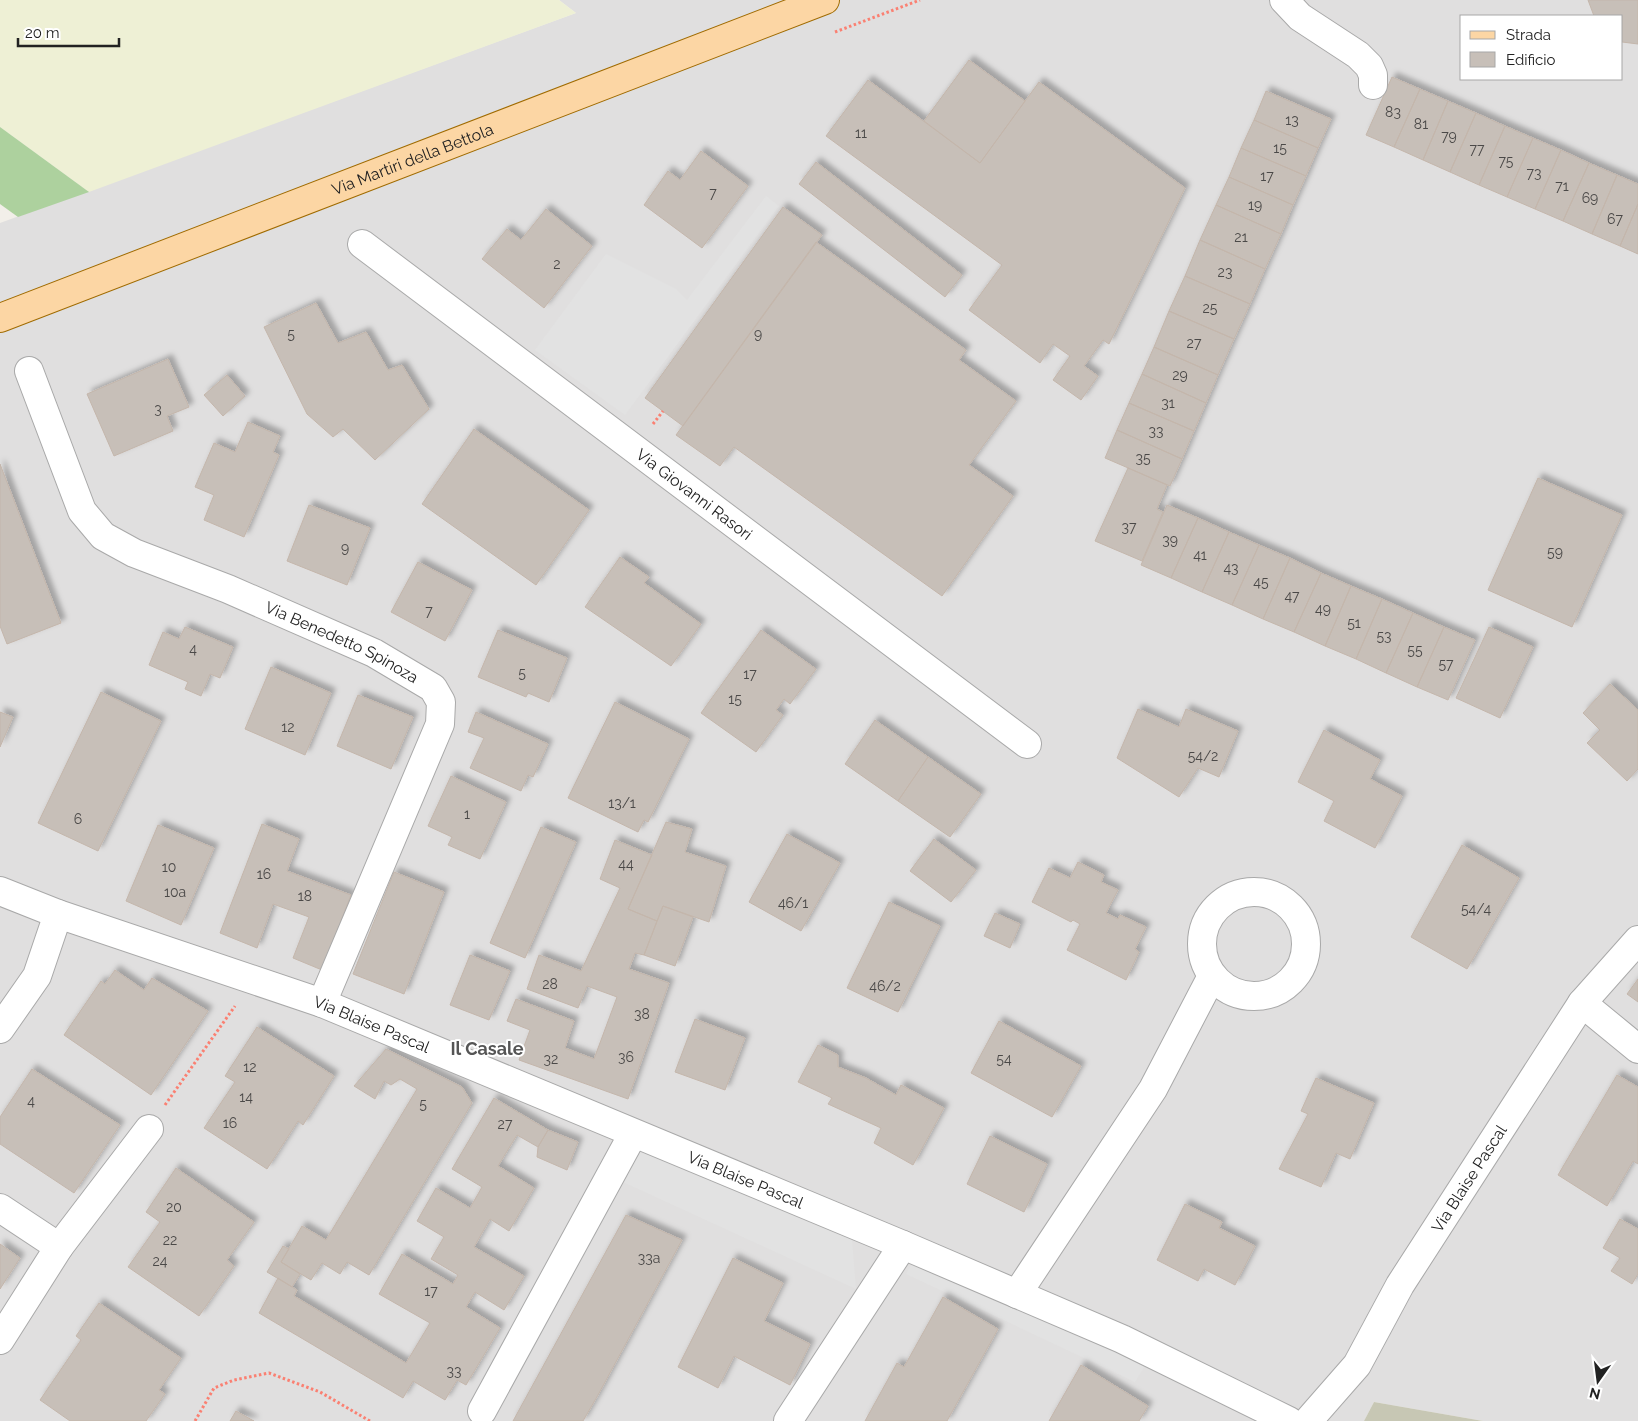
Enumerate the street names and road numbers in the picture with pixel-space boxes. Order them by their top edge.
street label: Via Martiri della Bettola [329,120,496,199]
street label: Via Giovanni Rasori [632,445,756,544]
street label: Via Benedetto Spinoza [262,597,422,687]
street label: Via Blaise Pascal [311,992,433,1057]
street label: Via Blaise Pascal [1428,1121,1511,1236]
street label: Via Blaise Pascal [685,1147,807,1213]

